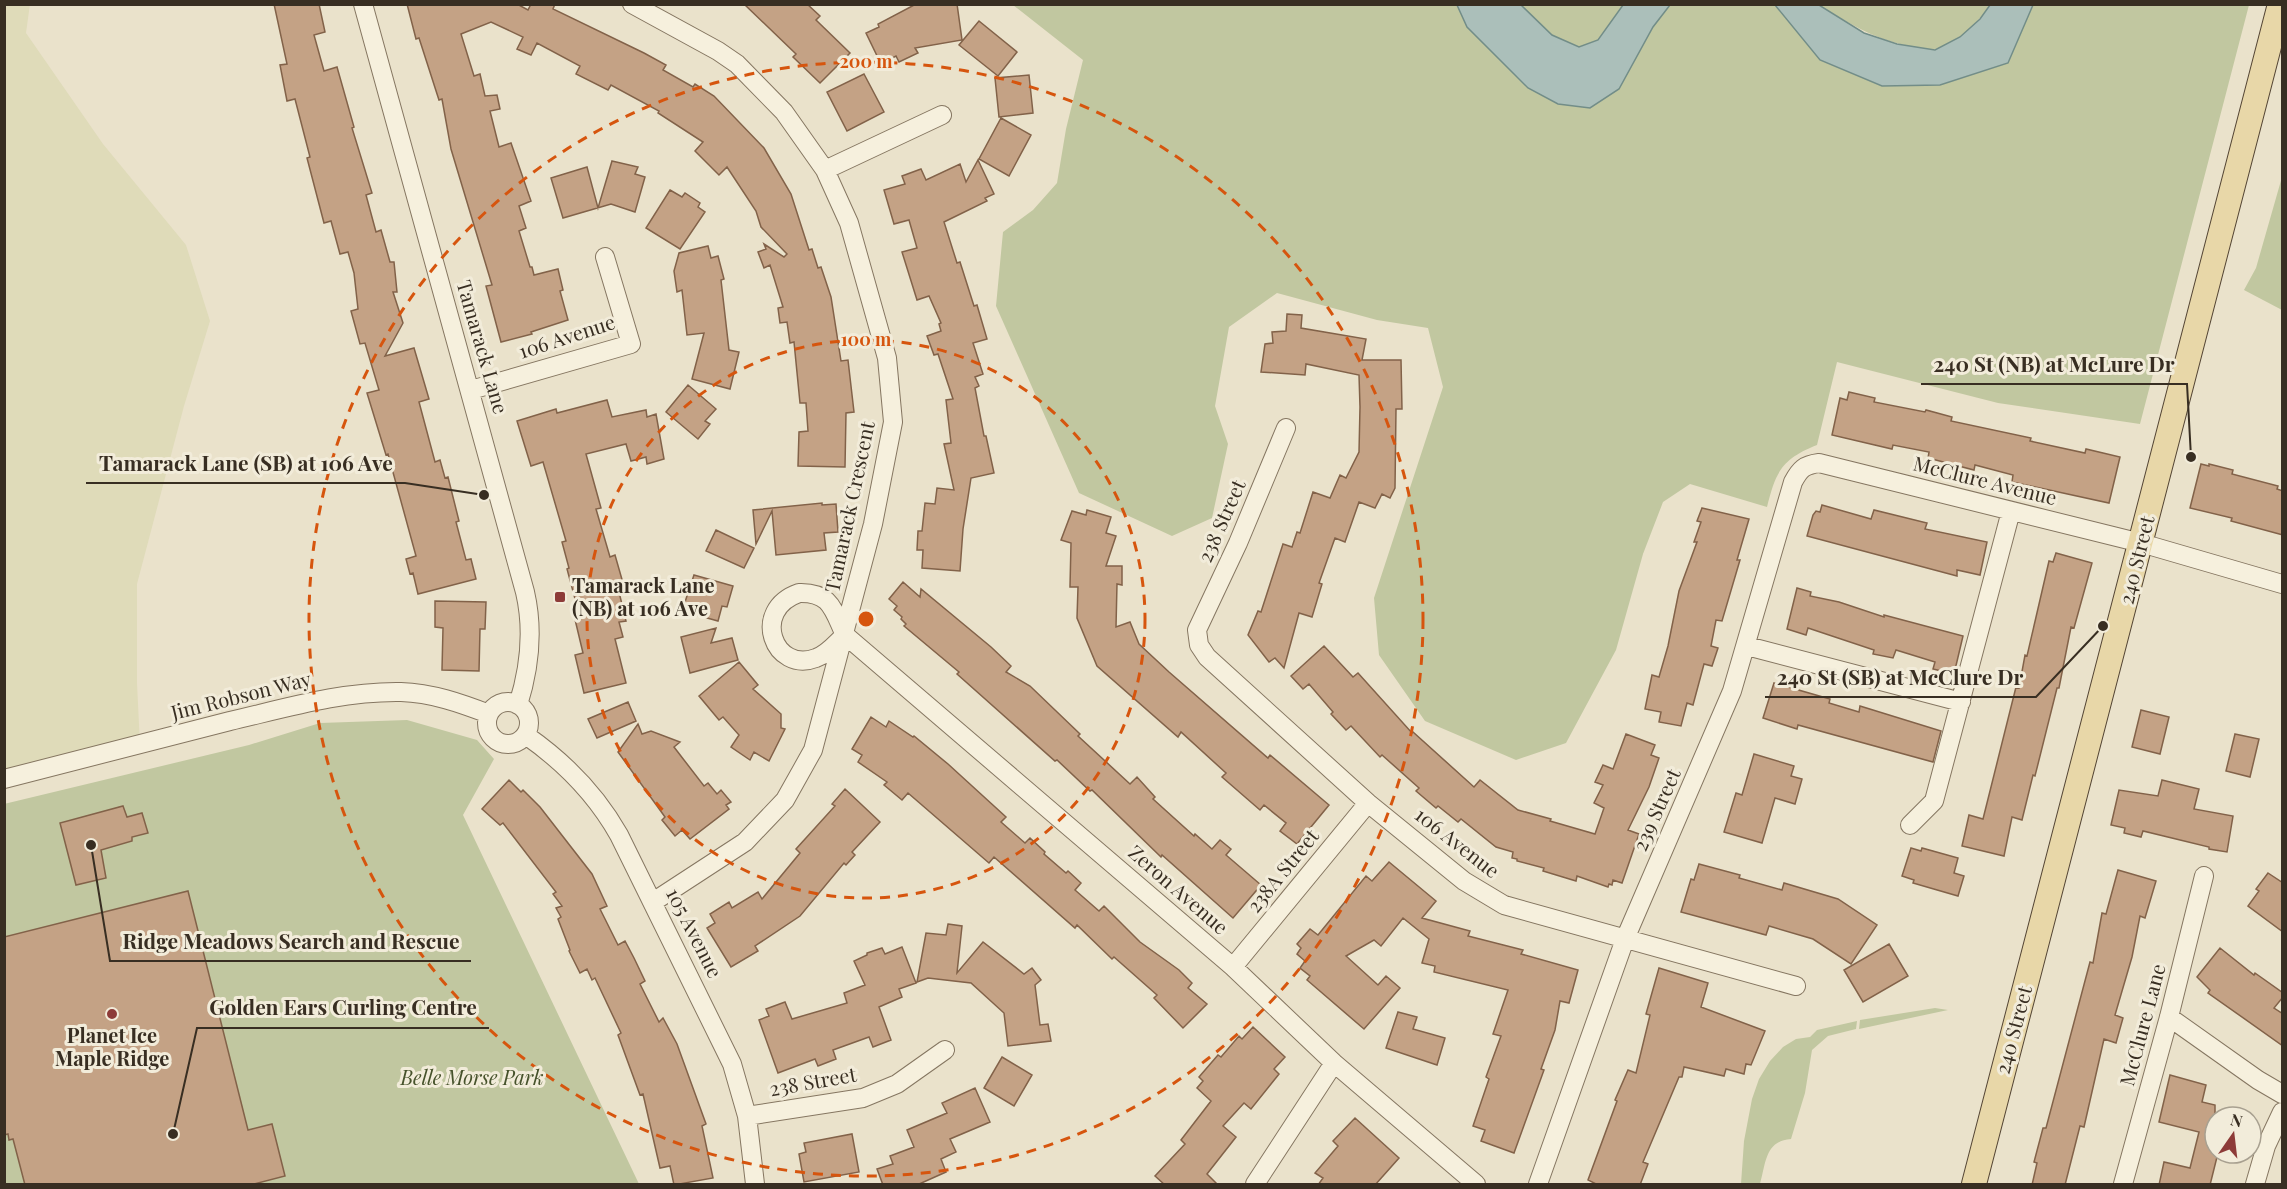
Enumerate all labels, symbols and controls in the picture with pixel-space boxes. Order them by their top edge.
text: 200 m [839,49,893,73]
street label: Tamarack Lane [451,277,515,417]
street label: 106 Avenue [515,307,618,364]
text: 100 m [841,327,892,351]
callout: 240 St (NB) at McLure Dr [1921,345,2187,384]
text: 240 St (NB) at McLure Dr [1933,349,2175,377]
street label: Tamarack Crescent [817,418,880,595]
callout: Tamarack Lane (SB) at 106 Ave [86,444,405,483]
text: Tamarack Lane (SB) at 106 Ave [99,448,393,476]
street label: McClure Avenue [1911,449,2060,510]
street label: 238 Street [1190,474,1251,566]
street label: 240 Street [2112,512,2160,607]
place label: Tamarack Lane (NB) at 106 Ave [572,571,714,621]
marker: Tamarack Lane (NB) at 106 Ave [553,590,567,604]
centre of rings [856,609,876,629]
callout: 240 St (SB) at McClure Dr [1765,658,2036,697]
text: 240 St (SB) at McClure Dr [1777,662,2023,690]
street label: Jim Robson Way [167,664,313,725]
street label: 239 Street [1626,763,1686,855]
street label: 106 Avenue [1410,800,1506,883]
street label: 238A Street [1240,822,1324,918]
street label: Zeron Avenue [1123,838,1234,940]
street label: 105 Avenue [661,883,730,982]
callout: Ridge Meadows Search and Rescue [110,922,471,961]
text: Ridge Meadows Search and Rescue [122,926,460,954]
street label: McClure Lane [2112,961,2171,1089]
street label: 240 Street [1988,982,2037,1077]
callout: Golden Ears Curling Centre [197,989,489,1028]
text: Golden Ears Curling Centre [209,992,477,1020]
marker: Planet Ice Maple Ridge [105,1007,119,1021]
place label: Planet Ice Maple Ridge [55,1021,169,1071]
street label: 238 Street [767,1059,859,1101]
park label: Belle Morse Park [399,1063,544,1090]
north arrow [2203,1105,2263,1165]
text: N [2229,1108,2245,1132]

